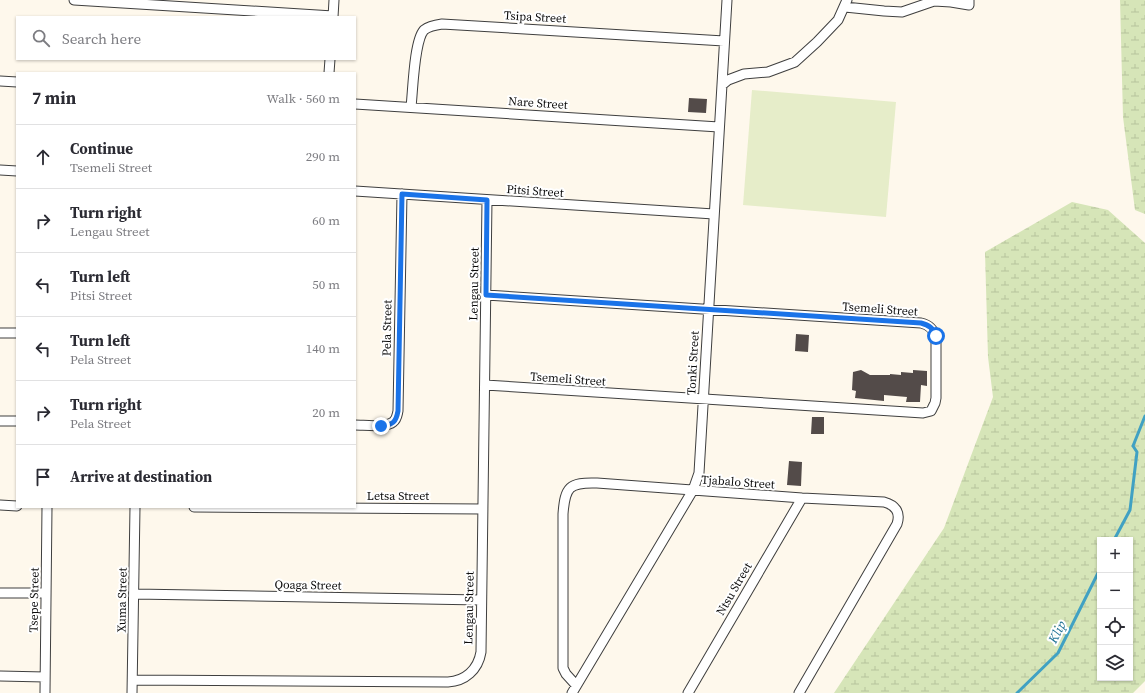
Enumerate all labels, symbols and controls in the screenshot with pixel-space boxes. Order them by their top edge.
street label: Tsipa Street [504,7,567,27]
search box [16,16,356,60]
icon: search [30,27,52,49]
text: Search here [62,28,141,49]
text: 7 min [32,86,76,110]
text: Walk · 560 m [267,90,340,107]
street label: Nare Street [508,93,568,113]
text: Continue [70,138,133,159]
icon: ahead [32,146,54,168]
text: 290 m [306,148,340,165]
text: Tsemeli Street [70,159,152,176]
street label: Pitsi Street [506,181,564,201]
text: Turn right [70,202,142,223]
icon: right [32,210,54,232]
text: 60 m [312,212,340,229]
text: Lengau Street [70,223,150,240]
street label: Lengau Street [465,247,483,321]
text: Turn left [70,266,130,287]
icon: left [32,274,54,296]
text: 50 m [312,276,340,293]
text: Pitsi Street [70,287,132,304]
street label: Tsemeli Street [842,298,918,320]
street label: Pela Street [379,300,395,356]
route start [927,327,945,345]
text: Turn left [70,330,130,351]
street label: Tonki Street [683,330,703,395]
icon: left [32,338,54,360]
text: 140 m [306,340,340,357]
text: Pela Street [70,351,131,368]
street label: Tsemeli Street [530,368,606,390]
text: Turn right [70,394,142,415]
icon: right [32,402,54,424]
text: 20 m [312,404,340,421]
text: Pela Street [70,415,131,432]
route end [372,417,390,435]
icon: arrive [32,466,54,488]
text: Arrive at destination [70,466,212,487]
street label: Tjabalo Street [701,471,775,493]
street label: Letsa Street [367,488,429,504]
map controls [1097,537,1133,681]
button: + [1097,537,1133,573]
street label: Ntsu Street [712,560,756,618]
street label: Tsepe Street [25,567,43,633]
street label: Xuma Street [113,567,131,633]
street label: Lengau Street [460,571,478,645]
button: − [1097,573,1133,609]
street label: Qoaga Street [274,576,342,594]
button: locate [1097,609,1133,645]
water label: Klip [1044,618,1070,647]
button: layers [1097,645,1133,681]

